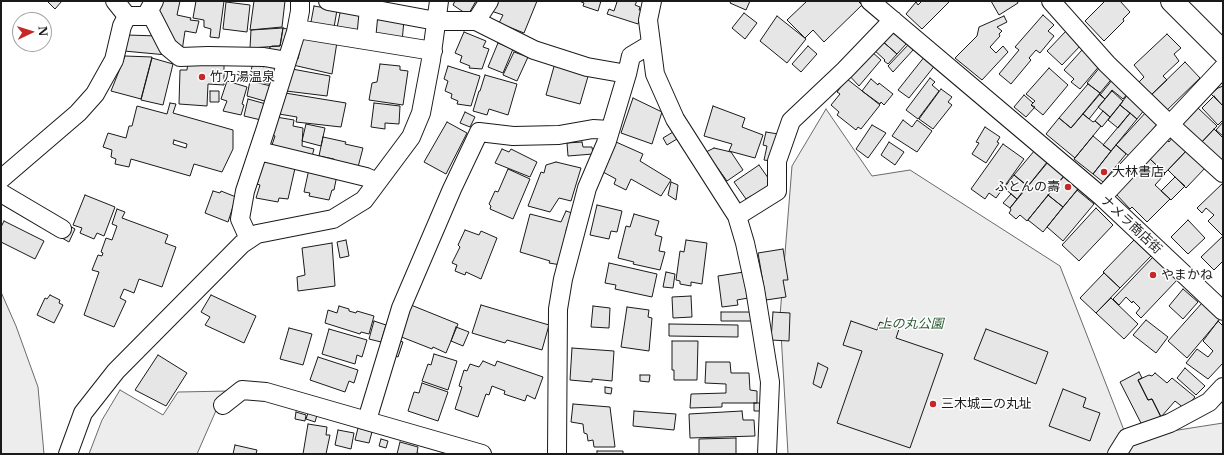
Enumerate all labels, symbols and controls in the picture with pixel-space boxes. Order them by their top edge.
north arrow [12,12,52,52]
text: N [36,26,50,37]
place label: 竹乃湯温泉 [210,69,275,85]
marker: 竹乃湯温泉 [197,72,207,82]
place label: 大林書店 [1112,164,1164,180]
marker: 大林書店 [1099,167,1109,177]
place label: ふとんの壽 [995,179,1060,195]
marker: ふとんの壽 [1063,182,1073,192]
street label: ナメラ商店街 [1097,193,1165,257]
place label: やまかね [1161,267,1213,283]
marker: やまかね [1148,270,1158,280]
park label: 上の丸公園 [879,316,943,332]
place label: 三木城二の丸址 [941,396,1032,412]
marker: 三木城二の丸址 [928,399,938,409]

